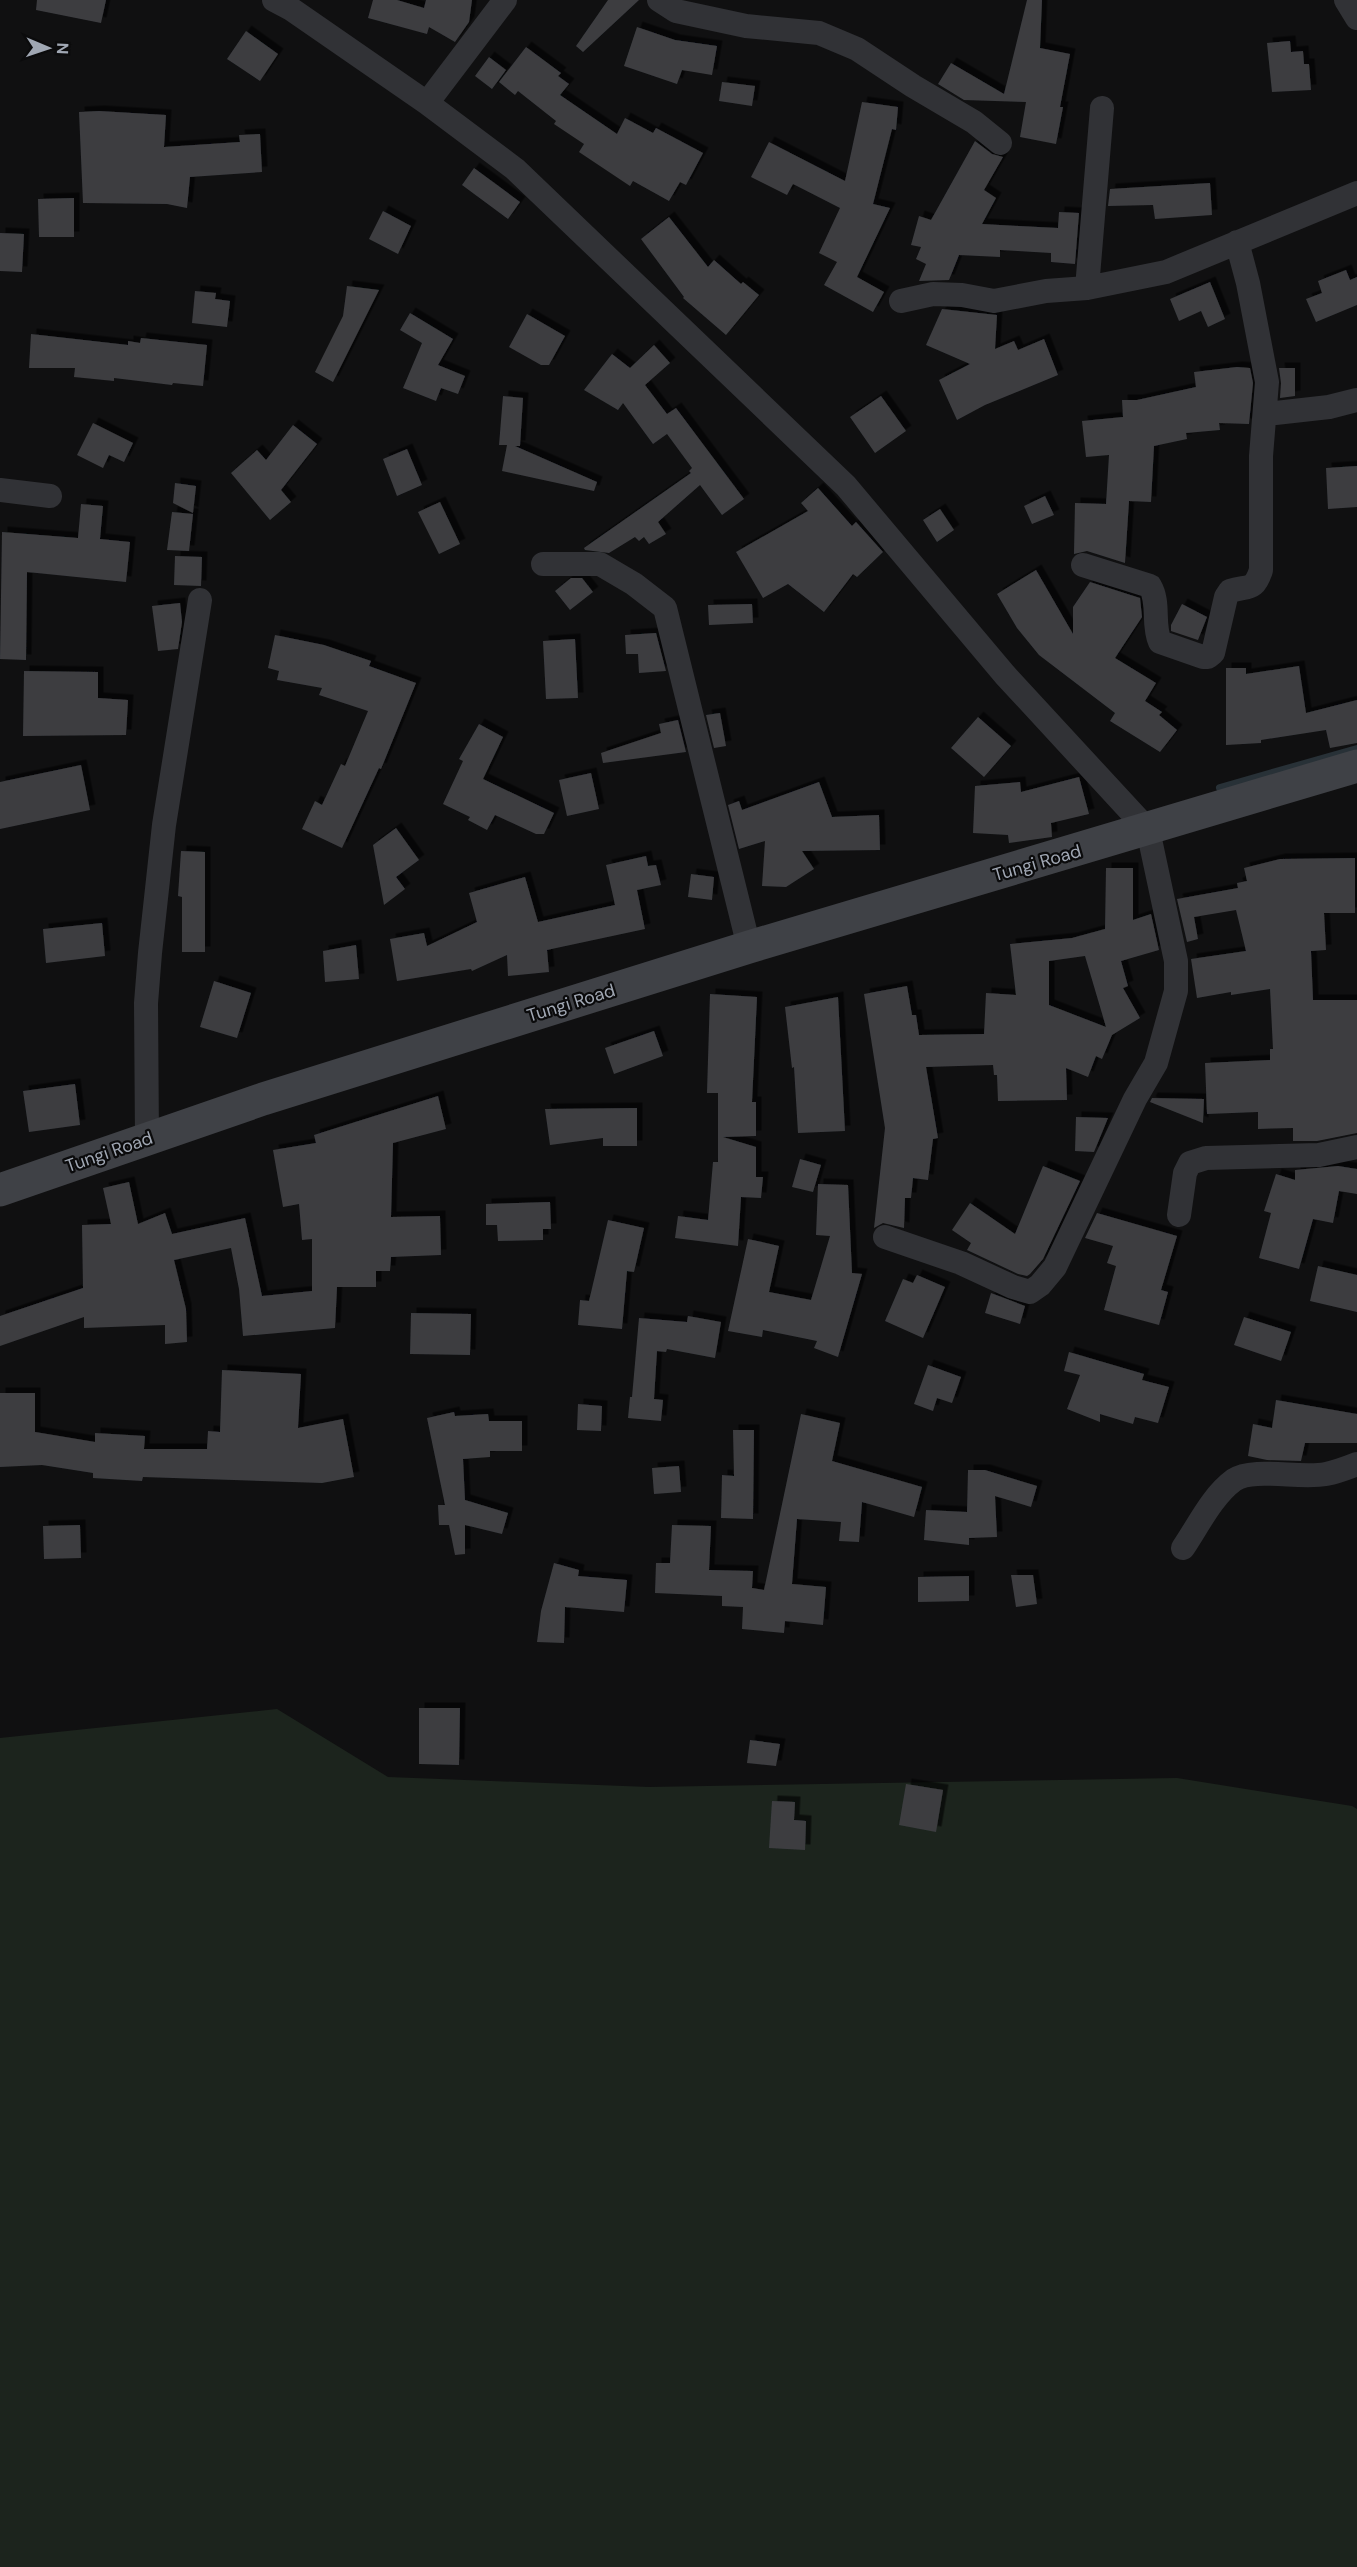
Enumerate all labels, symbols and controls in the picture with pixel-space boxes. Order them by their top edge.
north arrow [18,18,78,78]
text: N [52,42,73,55]
street label: Tungi Road [990,839,1084,887]
street label: Tungi Road [524,978,618,1028]
street label: Tungi Road [62,1126,156,1178]

